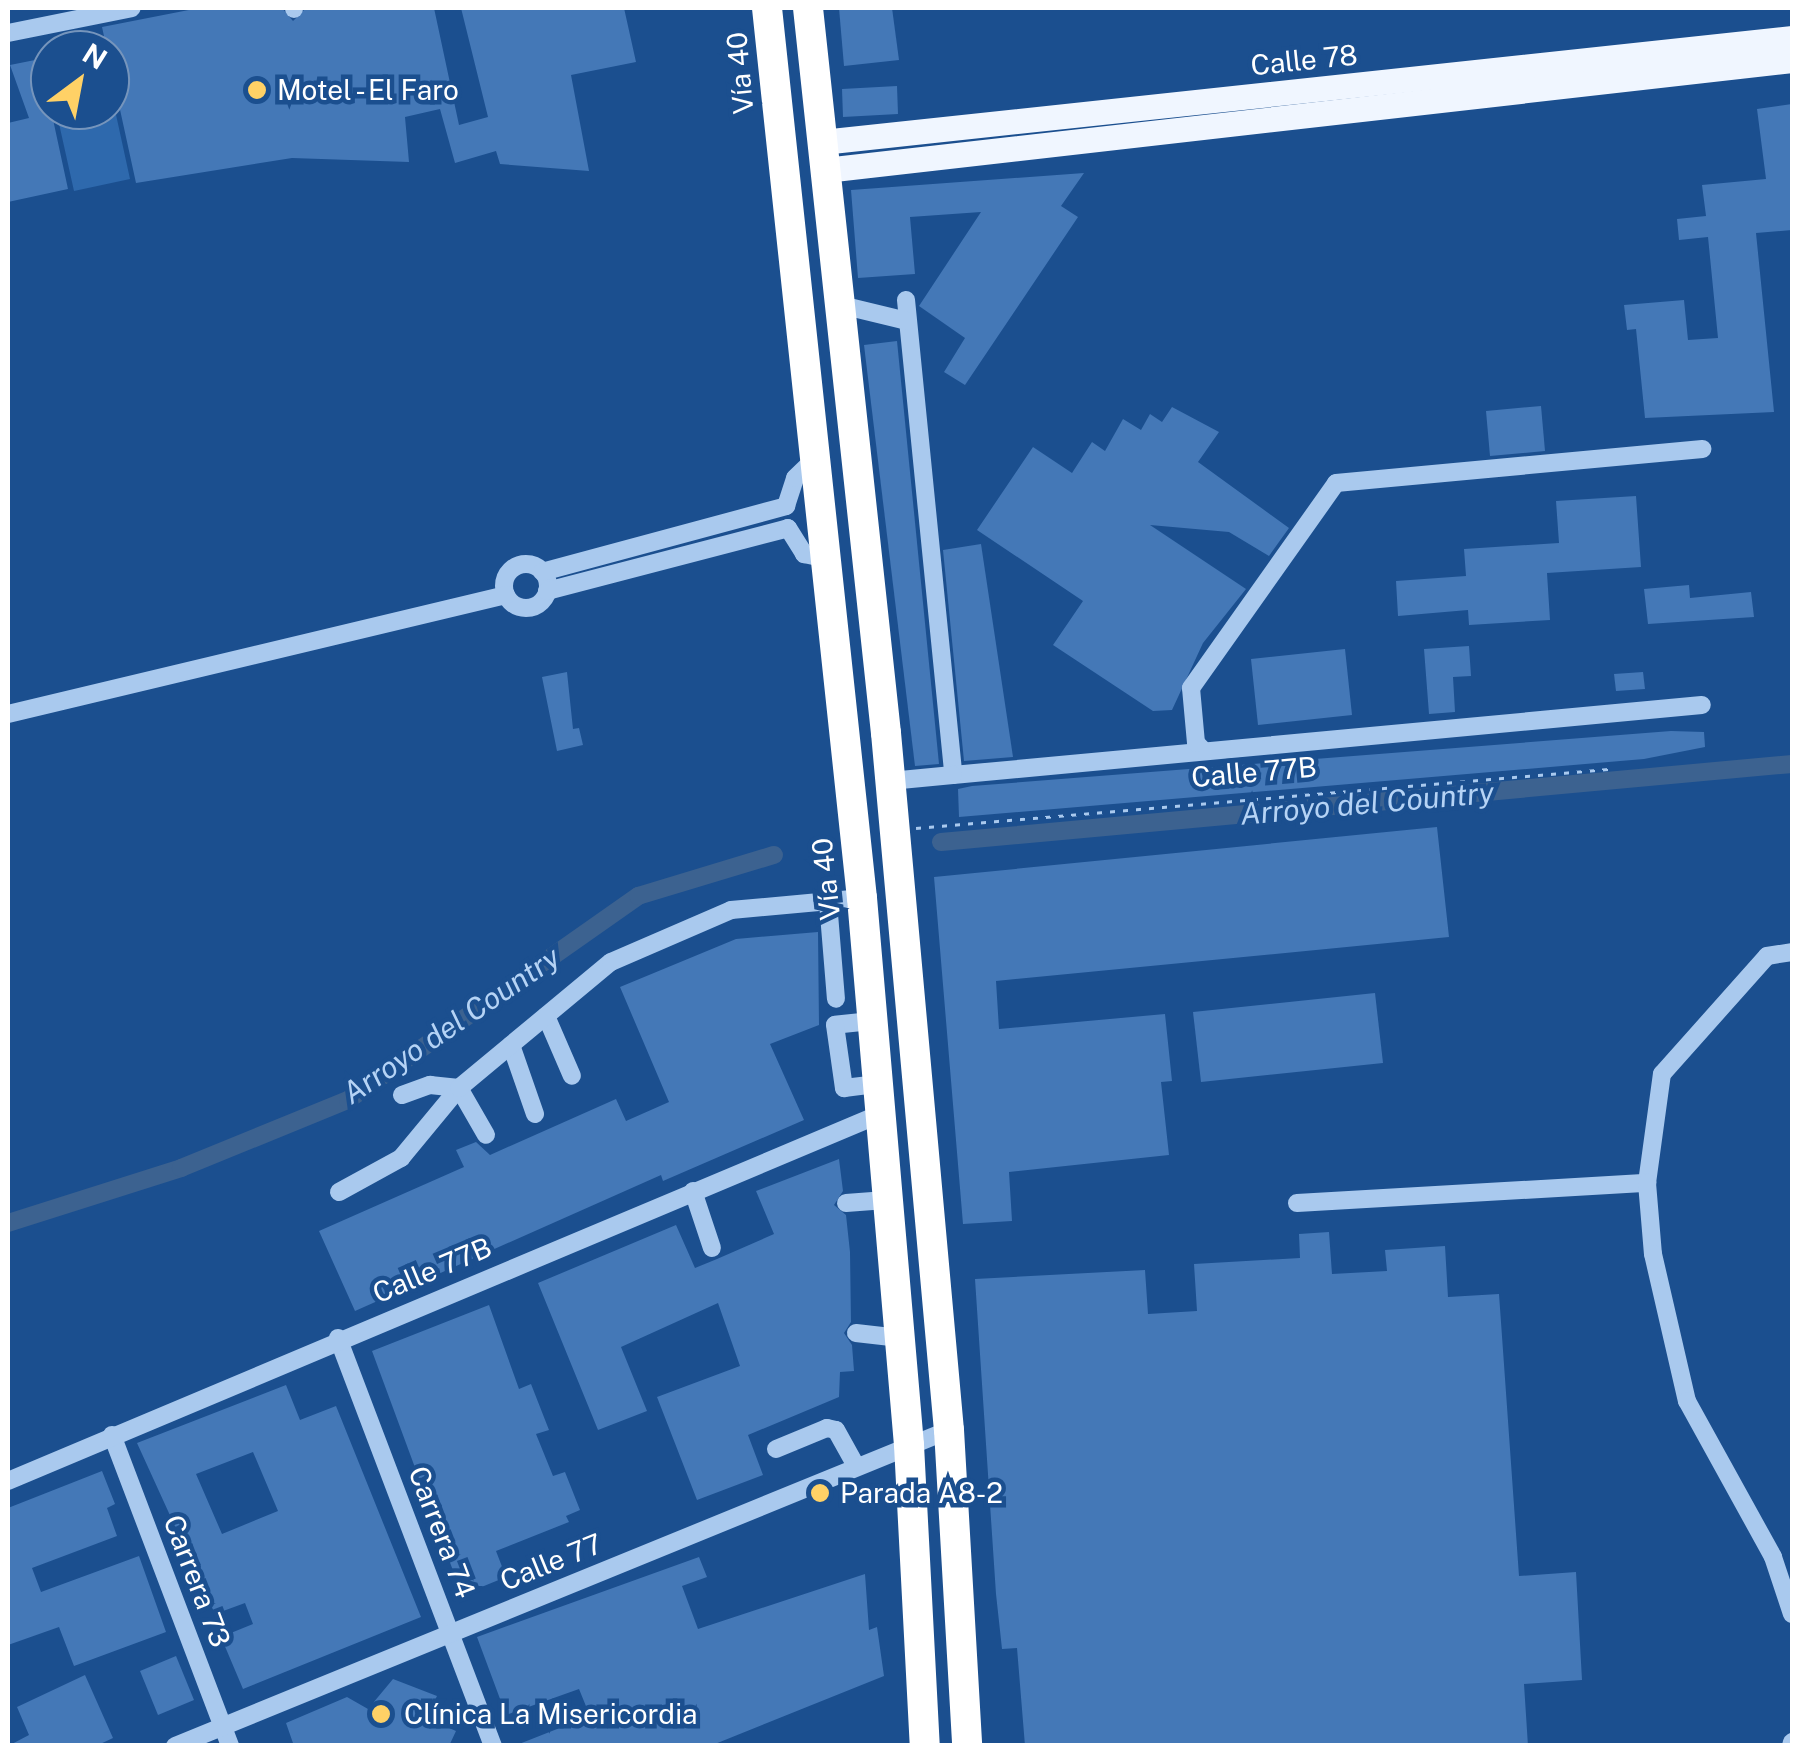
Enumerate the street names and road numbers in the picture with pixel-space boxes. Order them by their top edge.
street label: Vía 40 [720,30,760,116]
street label: Calle 78 [1249,38,1359,82]
street label: Calle 77B [1190,750,1318,794]
street label: Vía 40 [805,836,847,922]
street label: Calle 77B [368,1230,496,1310]
street label: Carrera 74 [401,1461,483,1603]
street label: Carrera 73 [156,1510,238,1652]
street label: Calle 77 [495,1526,607,1598]

